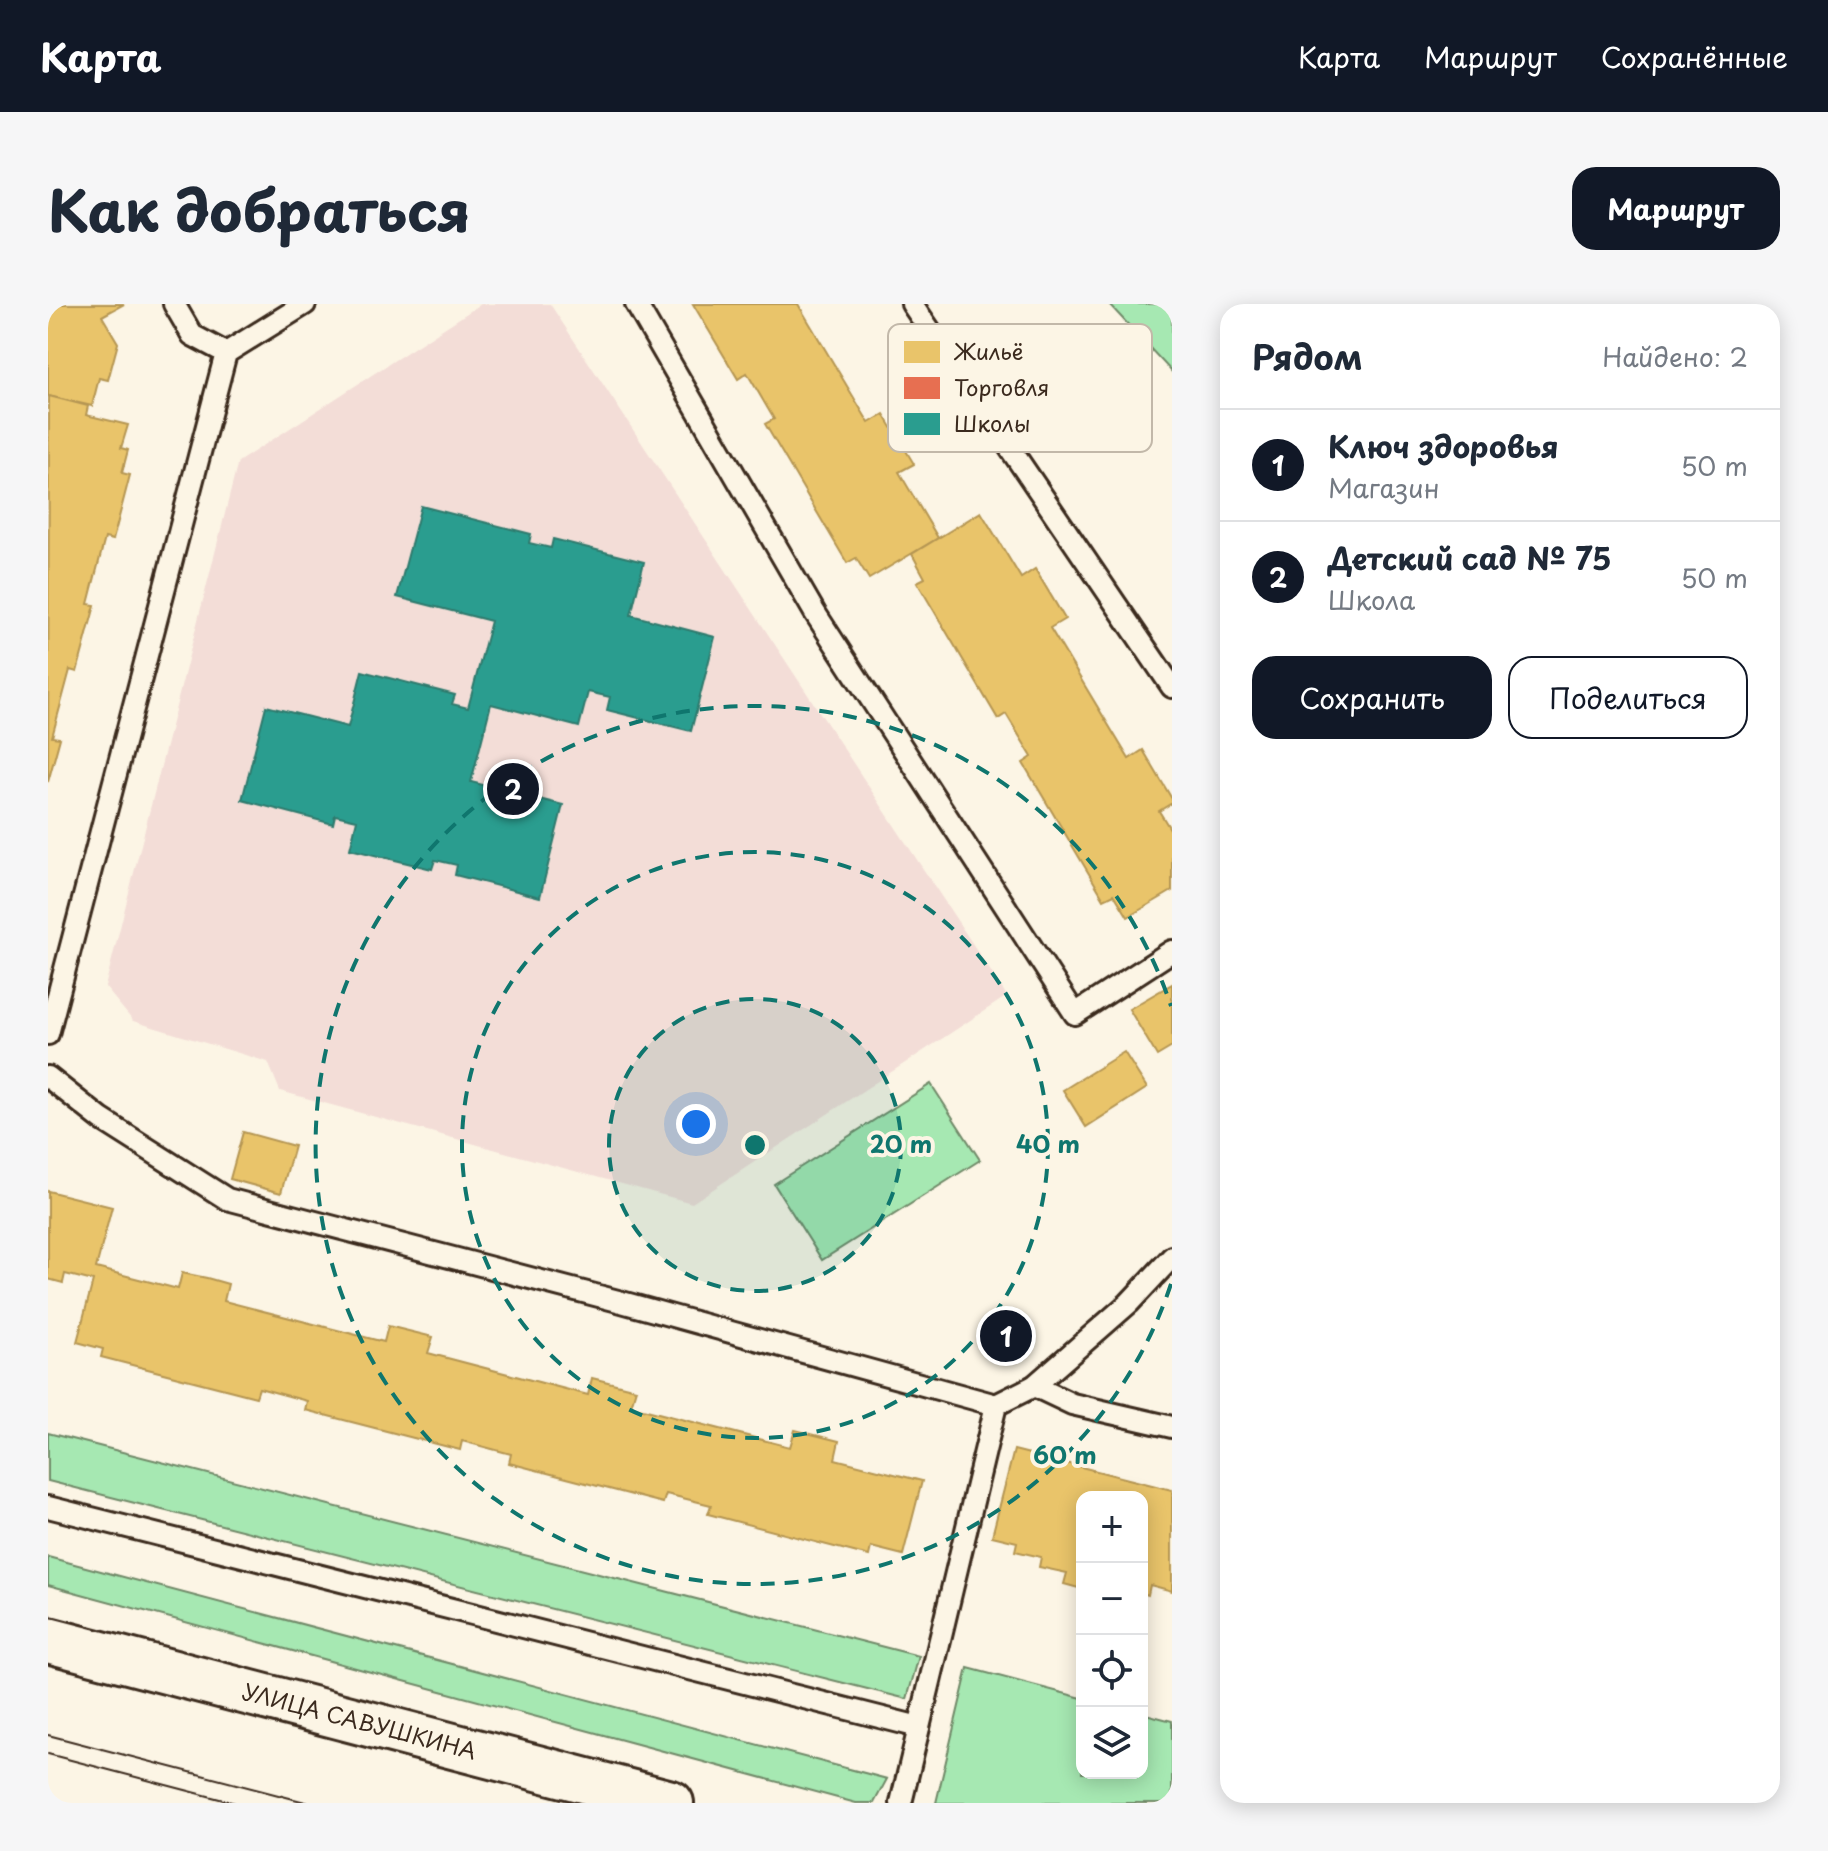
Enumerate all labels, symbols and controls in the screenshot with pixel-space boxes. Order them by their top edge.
text: Карта [40,28,162,85]
text: Карта [1298,35,1380,78]
text: Маршрут [1424,35,1557,78]
text: Сохранённые [1601,35,1788,78]
text: Как добраться [48,166,471,251]
button: Маршрут [1572,167,1780,250]
legend [888,324,1152,452]
text: Рядом [1252,330,1363,382]
text: Жильё [953,334,1023,367]
text: Найдено: 2 [1602,337,1748,376]
text: Торговля [954,370,1049,403]
text: Школы [954,406,1030,439]
text: Ключ здоровья [1328,423,1559,468]
text: 1 [1272,446,1284,485]
text: 50 m [1681,446,1748,485]
text: Магазин [1328,468,1439,507]
text: Детский сад № 75 [1328,535,1612,580]
text: 2 [1269,558,1287,597]
text: 50 m [1681,558,1748,597]
text: Школа [1328,580,1415,619]
button: Сохранить [1252,656,1492,739]
button: Поделиться [1508,656,1748,739]
pin: 2 [487,759,539,819]
your location [676,1104,716,1144]
text: 20 m [870,1125,932,1161]
text: 40 m [1016,1125,1080,1161]
centre of rings [741,1131,769,1159]
pin: 1 [980,1306,1032,1366]
text: 60 m [1033,1436,1097,1472]
map controls [1076,1491,1148,1779]
button: + [1076,1491,1148,1563]
button: − [1076,1563,1148,1635]
button: locate [1076,1635,1148,1707]
street label: УЛИЦА САВУШКИНА [239,1674,481,1767]
button: layers [1076,1707,1148,1779]

